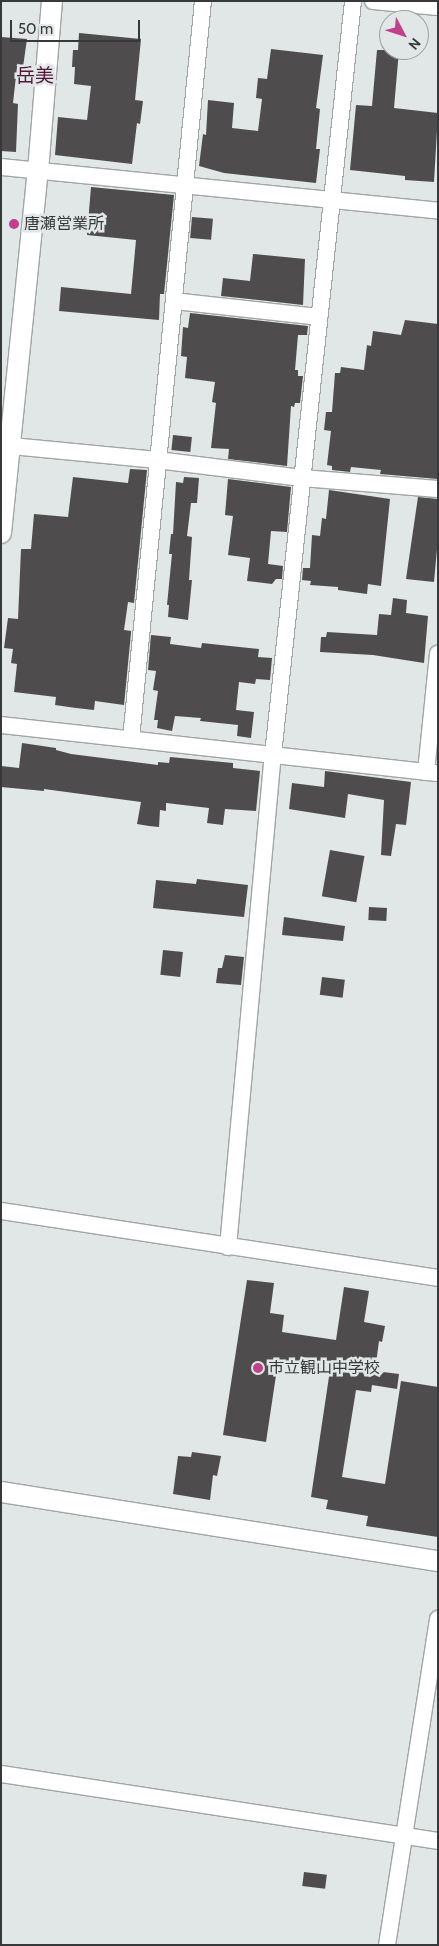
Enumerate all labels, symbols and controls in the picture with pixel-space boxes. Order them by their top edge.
scale bar [12,10,142,42]
north arrow [379,10,429,60]
text: 50 m [18,20,53,38]
text: N [405,34,425,54]
district label: 岳美 [16,65,54,87]
place label: 唐瀬営業所 [24,214,104,234]
marker: 唐瀬営業所 [8,218,20,230]
place label: 市立観山中学校 [268,1358,380,1378]
marker: 市立観山中学校 [252,1362,264,1374]

